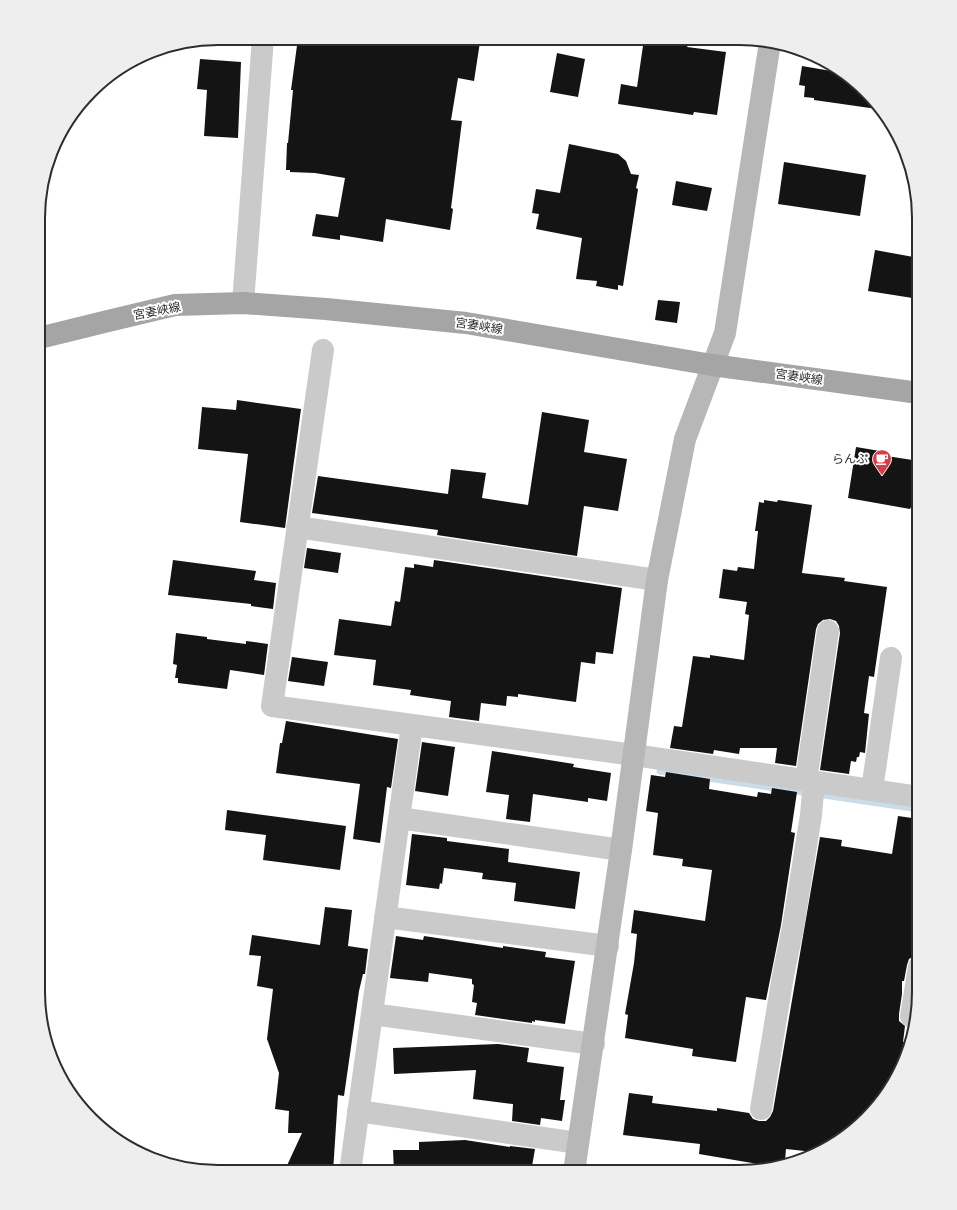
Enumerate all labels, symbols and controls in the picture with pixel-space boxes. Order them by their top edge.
street label: 宮妻峡線 [132,300,182,321]
street label: 宮妻峡線 [454,315,504,336]
street label: 宮妻峡線 [774,367,824,386]
cafe icon: らんぷ [871,448,893,476]
place label: らんぷ [832,453,868,465]

